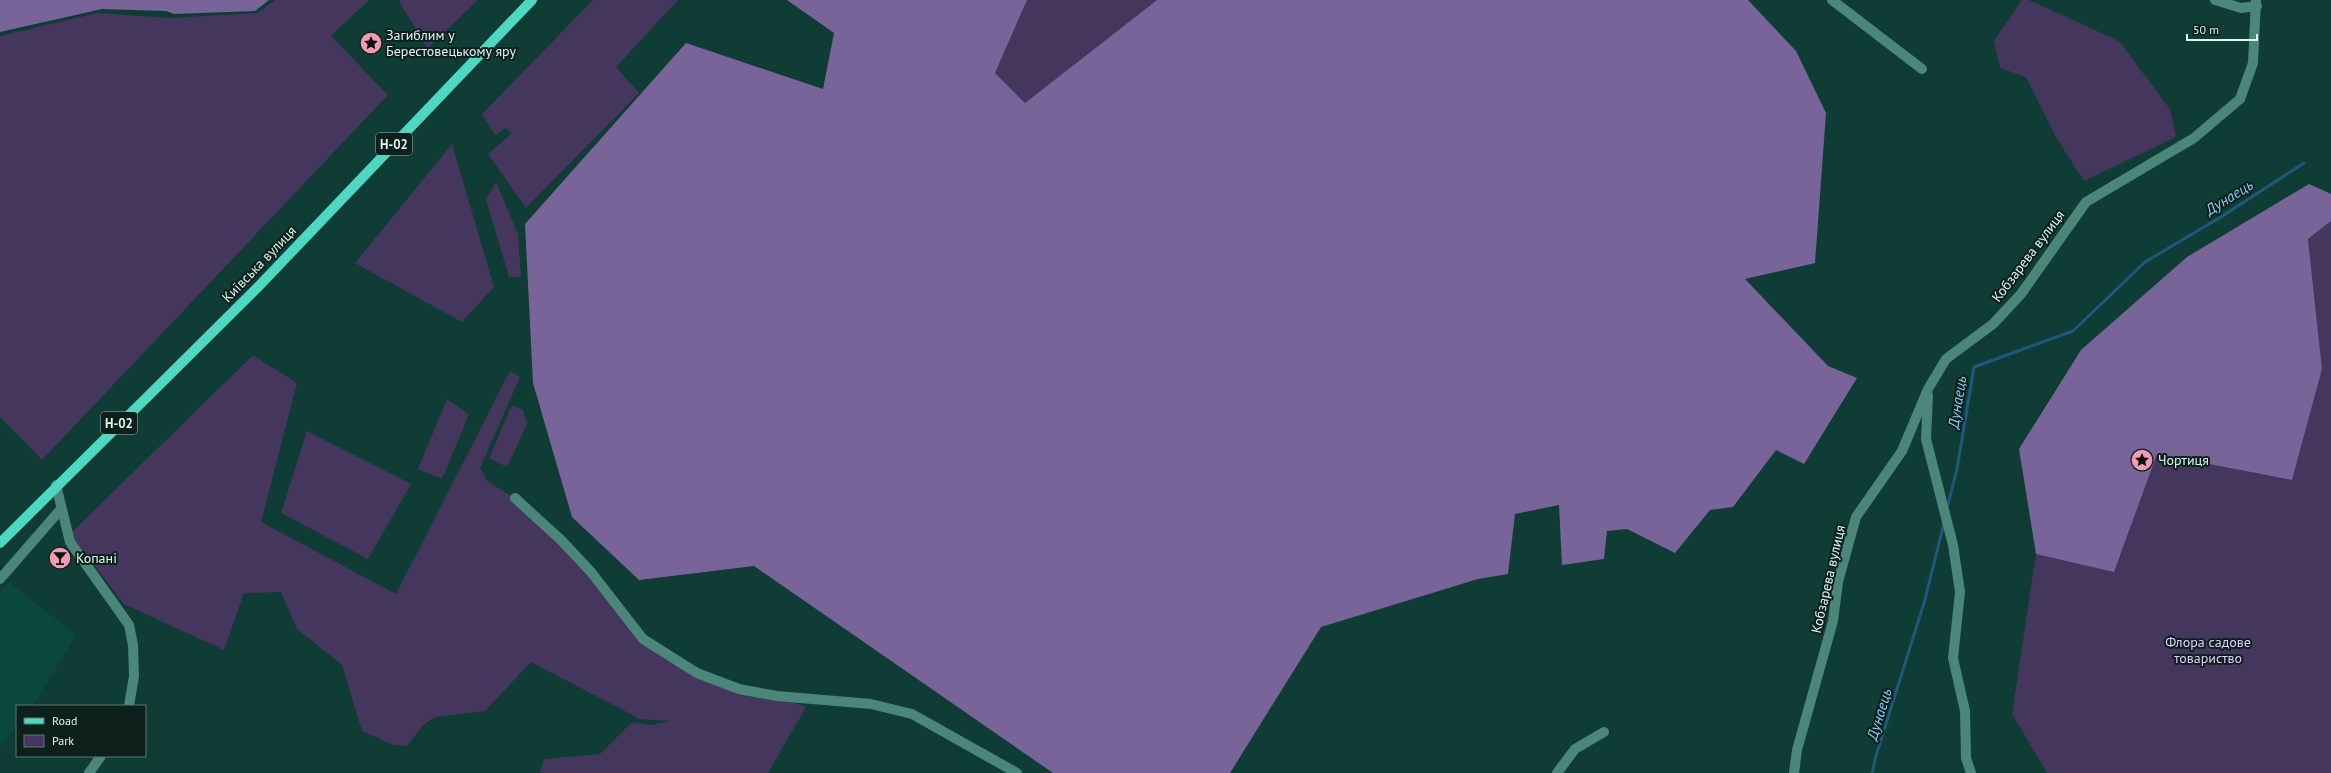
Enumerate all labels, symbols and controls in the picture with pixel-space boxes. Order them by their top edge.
scale bar [2187,16,2257,42]
text: 50 m [2193,22,2219,37]
place label: Загиблим у Берестовецькому яру [386,26,516,60]
place icon: Загиблим у Берестовецькому яру [358,30,384,56]
road number: Н-02 [376,133,412,155]
water label: Дунаець [2201,175,2257,220]
street label: Кобзарева вулиця [1988,206,2068,306]
street label: Київська вулиця [218,222,300,306]
water label: Дунаець [1943,374,1971,431]
road number: Н-02 [101,412,137,434]
place icon: Чортиця [2129,447,2155,473]
place label: Чортиця [2158,451,2209,469]
street label: Кобзарева вулиця [1807,523,1849,635]
bar icon: Копані [47,545,73,571]
place label: Копані [76,549,117,567]
park label: Флора садове товариство [2165,633,2251,667]
water label: Дунаець [1862,686,1896,743]
legend [16,705,146,757]
text: Road [52,713,77,728]
text: Park [52,733,74,748]

